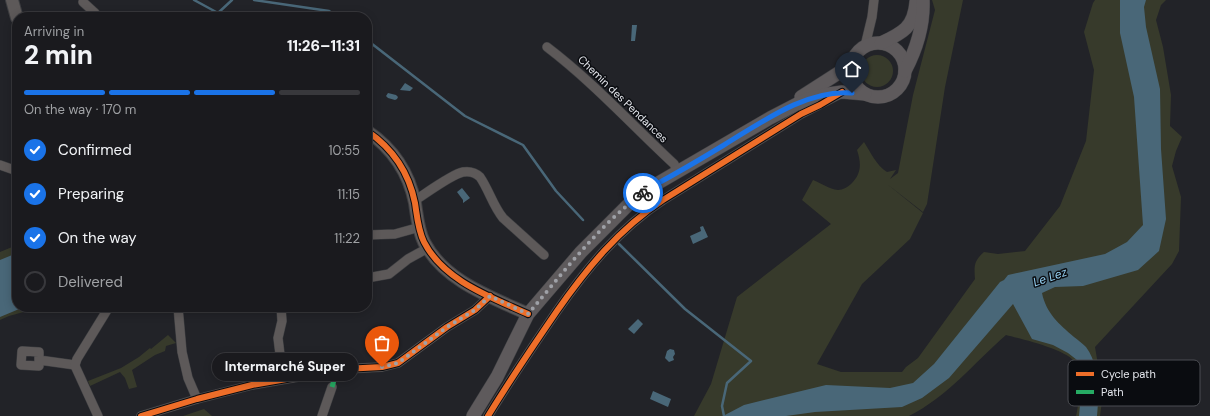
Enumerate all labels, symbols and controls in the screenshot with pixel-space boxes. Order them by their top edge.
text: Arriving in [24,23,84,40]
text: 11:26–11:31 [287,36,360,56]
text: 2 min [24,38,93,72]
street label: Chemin des Pendances [575,52,671,146]
pin [835,52,869,93]
icon: home [841,58,863,80]
text: On the way · 170 m [24,101,136,118]
icon: check [24,139,46,161]
text: Confirmed [58,140,132,160]
text: 10:55 [329,142,360,159]
courier [623,173,663,213]
icon: bike [632,182,654,204]
icon: check [24,183,46,205]
text: Preparing [58,184,124,204]
text: 11:15 [337,186,360,203]
icon: check [24,227,46,249]
text: On the way [58,228,137,248]
text: 11:22 [334,230,360,247]
water label: Le Lez [1031,264,1069,290]
text: Delivered [58,272,123,292]
pin [365,326,399,367]
icon: bag [371,332,393,354]
callout: Intermarché Super [212,353,358,381]
text: Intermarché Super [225,358,345,375]
legend [1068,360,1200,406]
text: Cycle path [1101,367,1156,381]
text: Path [1101,385,1124,399]

